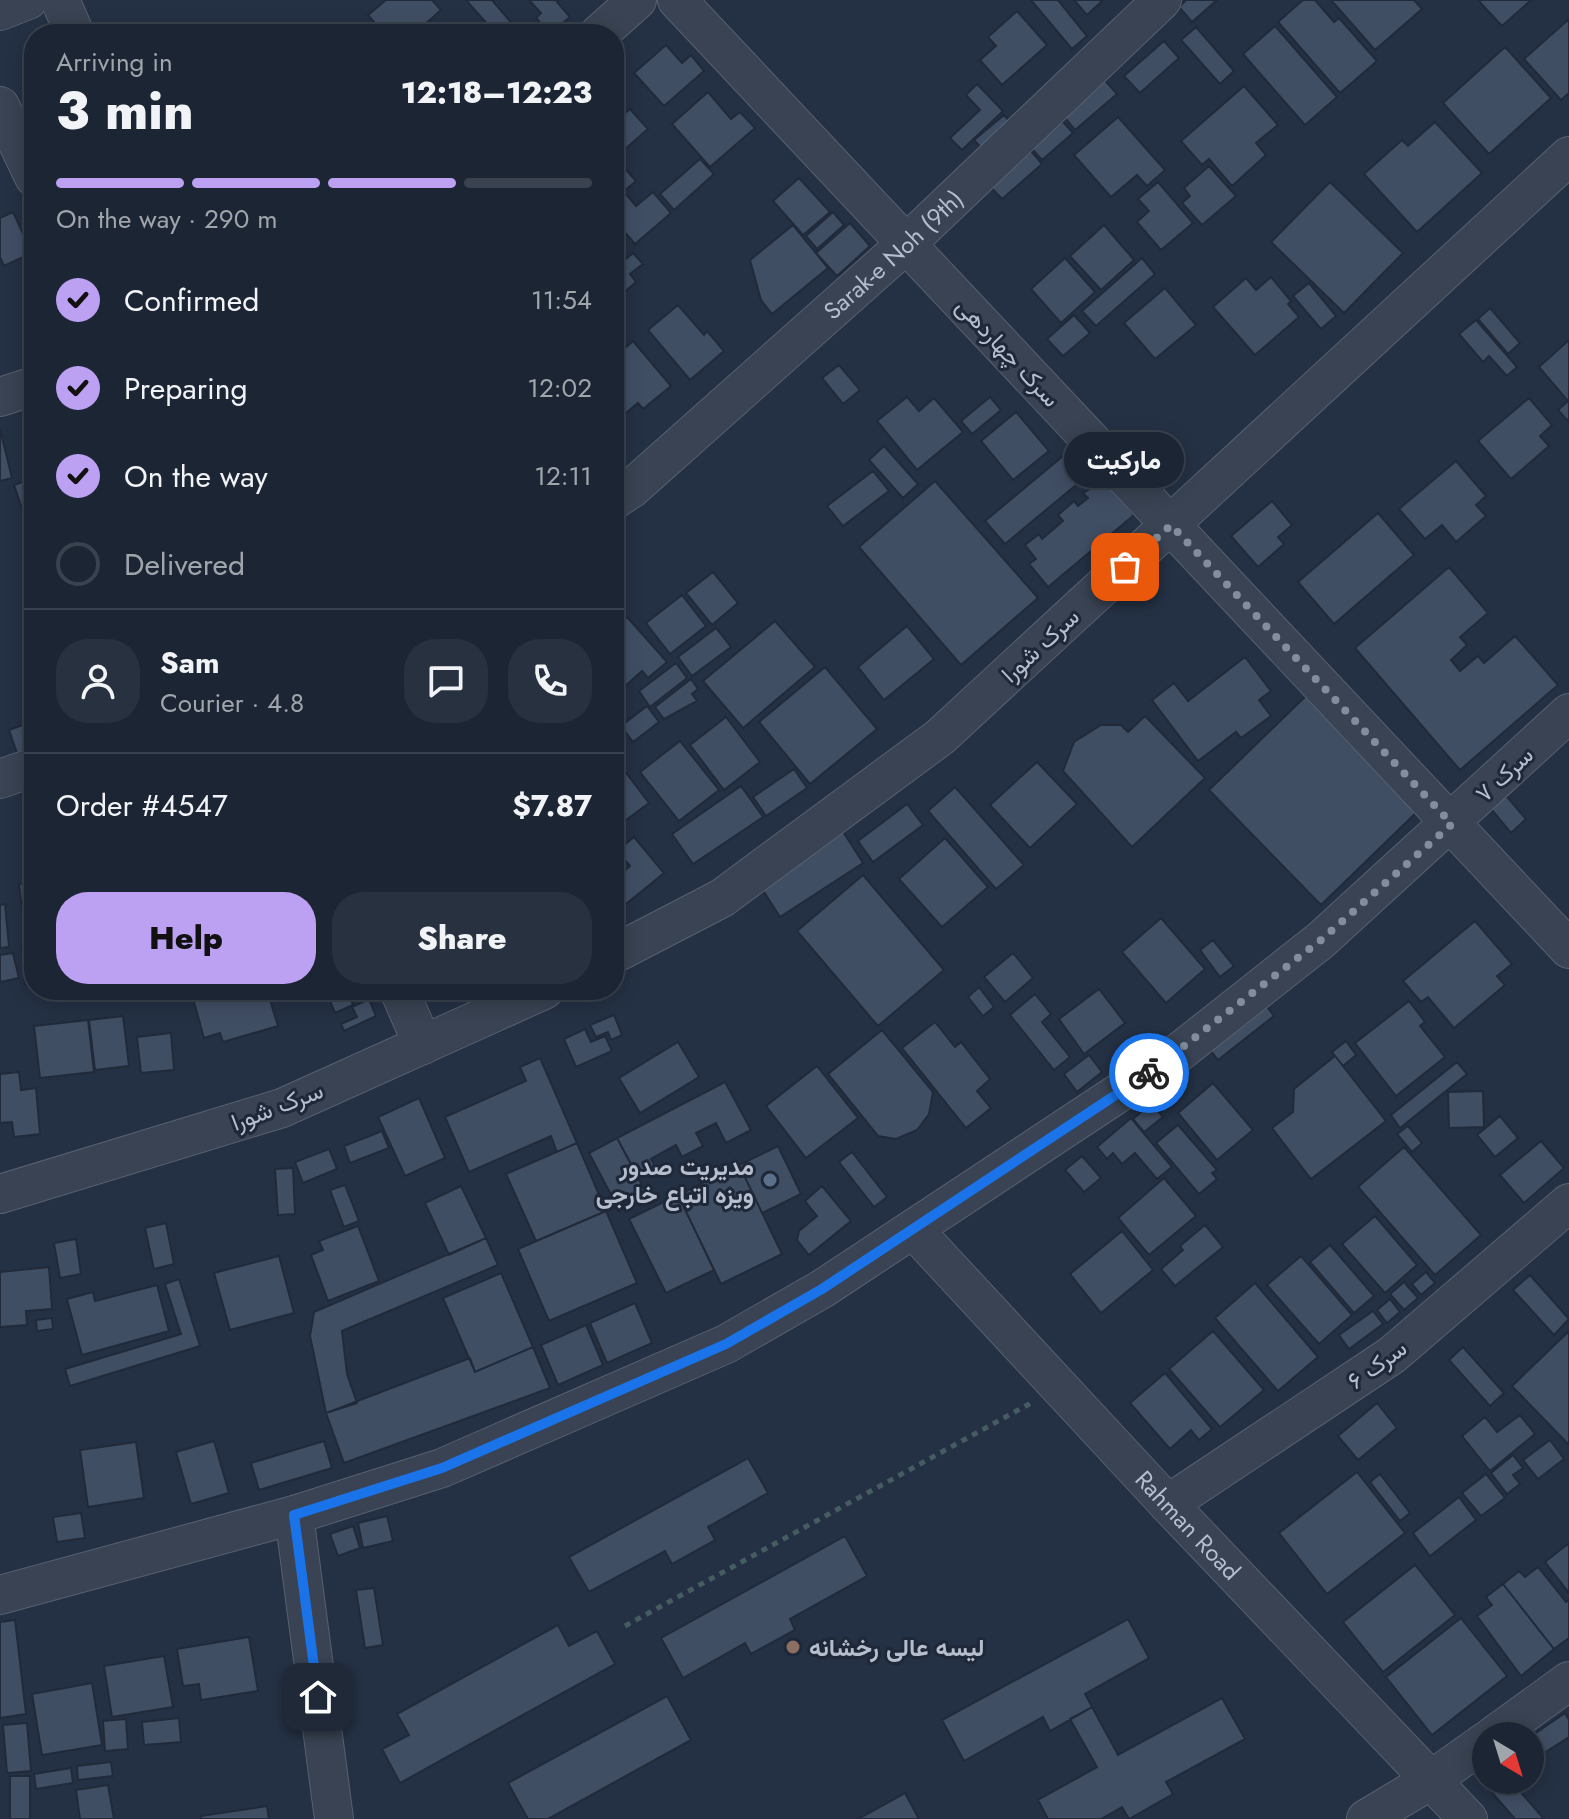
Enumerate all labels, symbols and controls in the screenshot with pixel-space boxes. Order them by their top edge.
text: Arriving in [56,43,173,81]
text: 12:18–12:23 [401,71,592,114]
text: 3 min [56,73,194,149]
street label: Sarak-e Noh (9th) [815,181,971,327]
text: On the way · 290 m [56,200,277,238]
icon: check [56,278,100,322]
text: Confirmed [124,279,259,322]
text: 11:54 [531,281,592,319]
street label: سرک چهاردهی [948,289,1068,415]
icon: check [56,366,100,410]
text: Preparing [124,367,248,410]
text: 12:02 [527,369,592,407]
callout: مارکیت [1065,431,1185,487]
text: مارکیت [1087,441,1161,479]
icon: check [56,454,100,498]
text: On the way [124,455,268,498]
text: 12:11 [534,457,592,495]
pin [1091,533,1159,601]
text: Delivered [124,543,245,586]
icon: bag [1103,545,1147,589]
street label: سرک شورا [993,599,1087,691]
button: person [56,639,140,723]
button: chat [404,639,488,723]
button: phone [508,639,592,723]
text: Sam [160,641,220,684]
text: Courier · 4.8 [160,684,304,722]
street label: سرک ۷ [1467,738,1541,810]
text: Order #4547 [56,784,228,827]
text: $7.87 [512,784,592,827]
button: Help [56,892,316,984]
button: Share [332,892,592,984]
courier [1109,1033,1189,1113]
icon: bike [1127,1051,1171,1095]
street label: سرک شورا [226,1072,328,1140]
place label: مدیریت صدور ویزه اتباع خارجی [596,1149,754,1212]
marker: مدیریت صدور ویزه اتباع خارجی [761,1171,779,1189]
street label: سرک ۶ [1340,1330,1414,1398]
street label: Rahman Road [1127,1462,1249,1588]
place label: لیسه عالی رخشانه [809,1630,985,1665]
marker: لیسه عالی رخشانه [784,1638,802,1656]
pin [284,1663,352,1731]
icon: home [296,1675,340,1719]
north arrow [1472,1722,1544,1794]
map controls [1472,1722,1544,1794]

